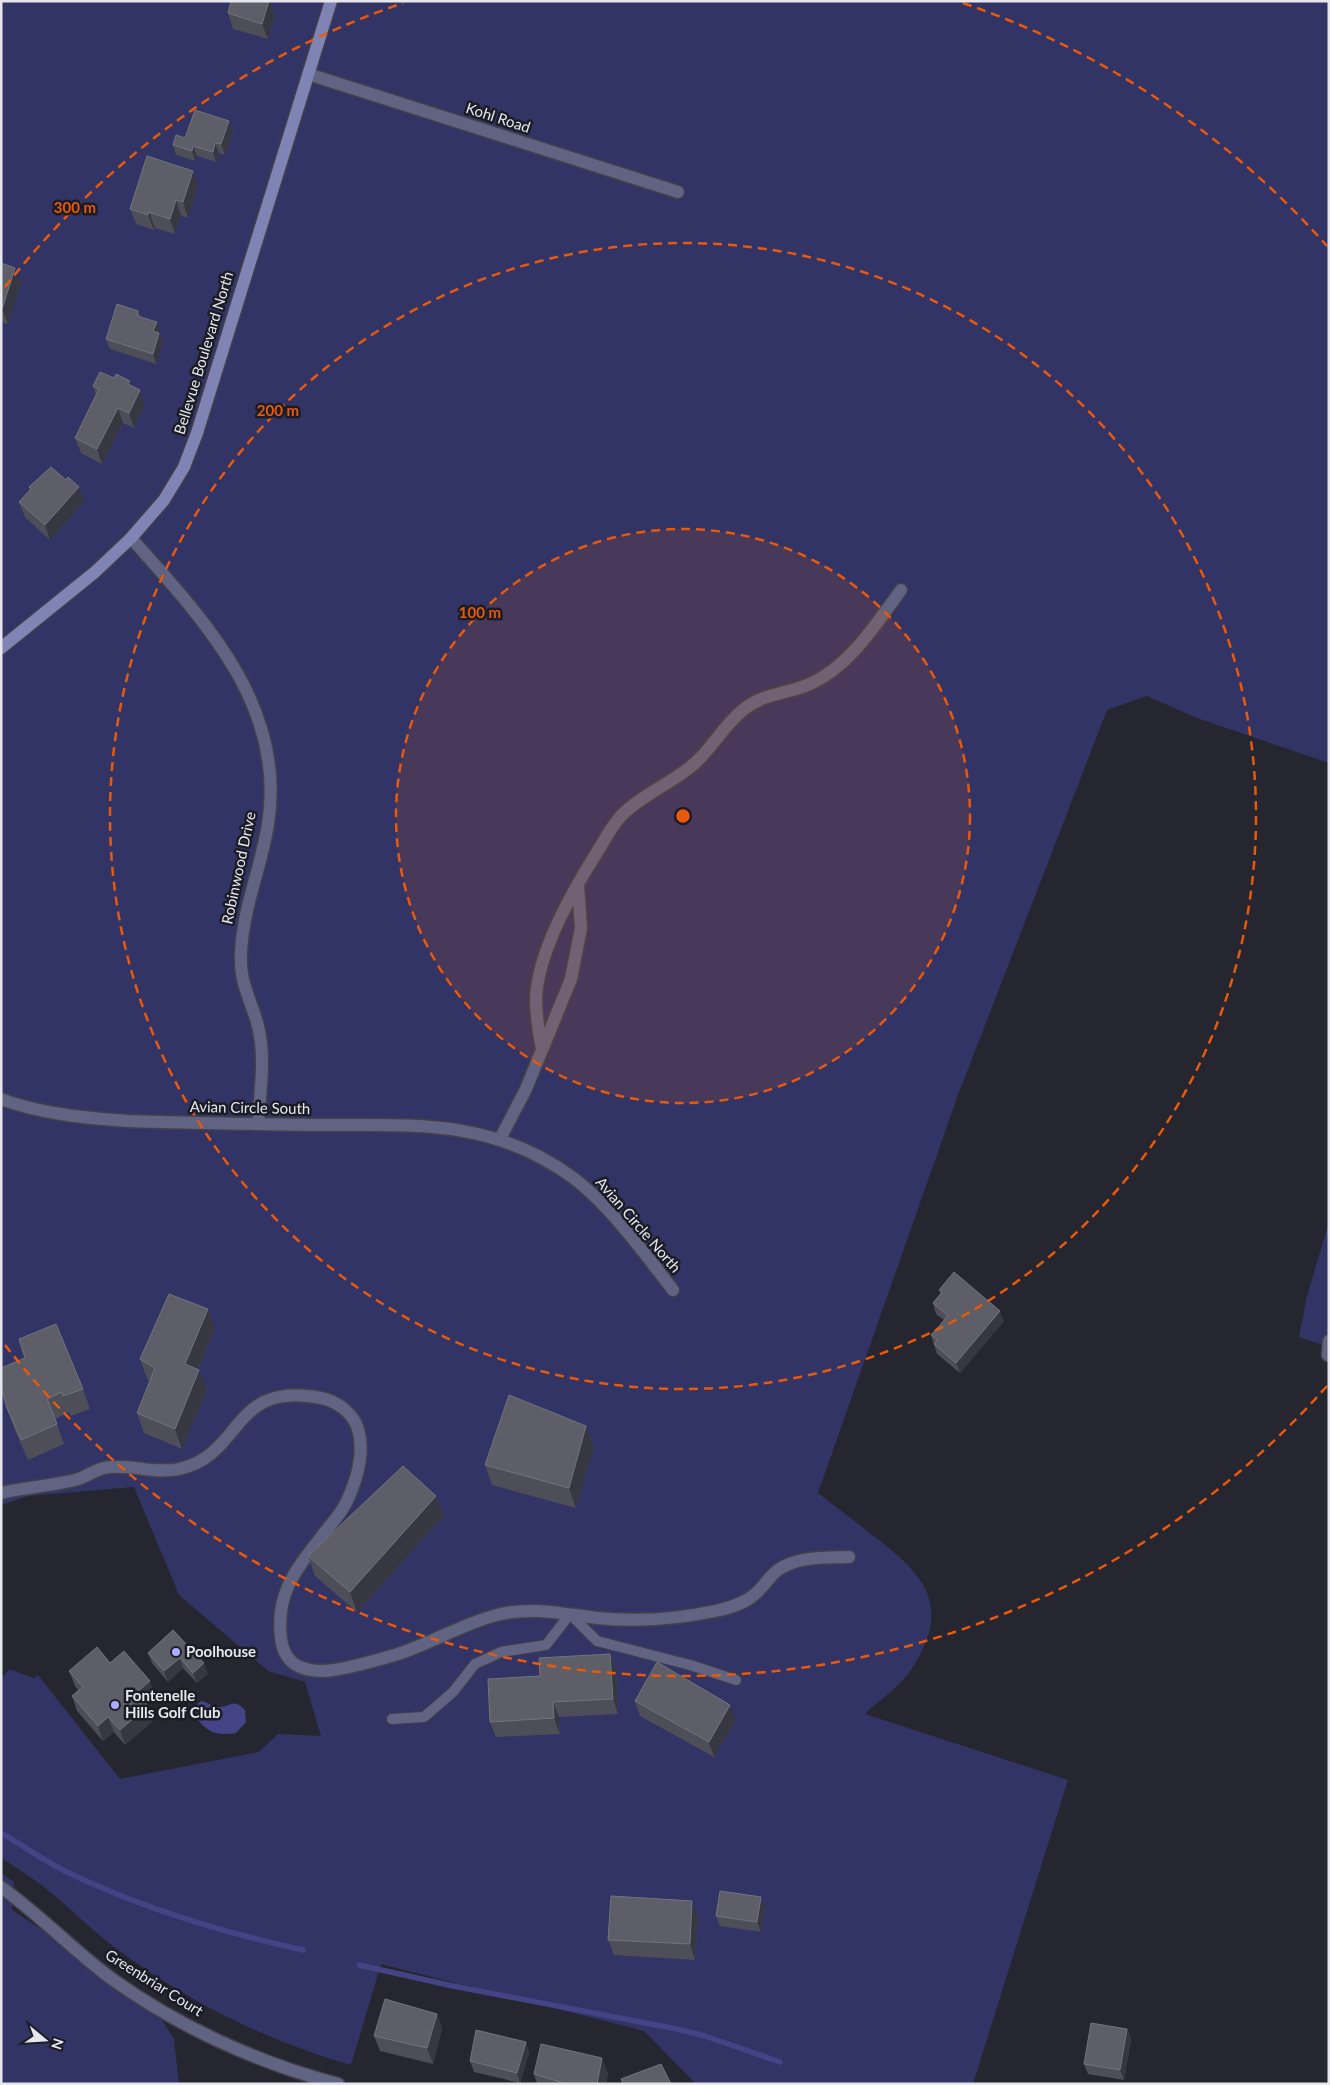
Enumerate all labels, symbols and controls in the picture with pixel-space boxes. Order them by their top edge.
street label: Kohl Road [464,98,533,136]
text: 300 m [54,198,96,216]
street label: Bellevue Boulevard North [170,269,236,436]
text: 200 m [257,401,299,419]
text: 100 m [459,603,501,621]
centre of rings [674,807,692,825]
street label: Robinwood Drive [217,810,259,926]
street label: Avian Circle South [190,1097,310,1117]
street label: Avian Circle North [592,1173,685,1276]
place label: Poolhouse [186,1642,256,1660]
marker: Poolhouse [170,1646,182,1658]
place label: Fontenelle Hills Golf Club [125,1686,220,1721]
marker: Fontenelle Hills Golf Club [109,1699,121,1711]
street label: Greenbriar Court [102,1945,207,2020]
north arrow [20,2015,70,2065]
text: N [48,2036,68,2052]

